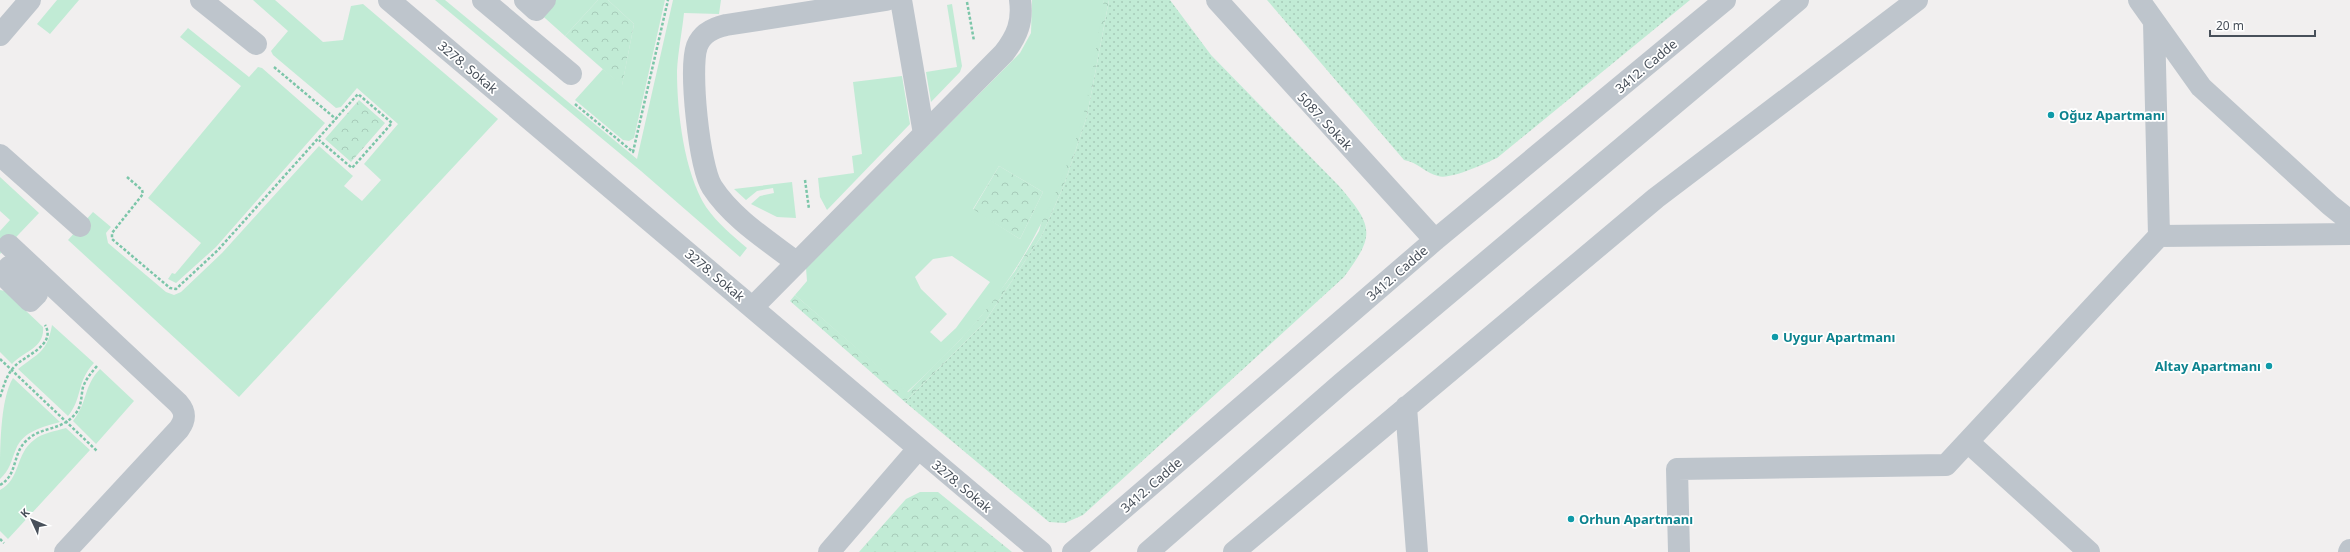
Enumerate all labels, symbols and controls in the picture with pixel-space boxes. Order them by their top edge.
scale bar [2210,12,2315,38]
text: 20 m [2216,17,2244,34]
street label: 3412. Cadde [1611,35,1681,97]
street label: 3278. Sokak [434,37,502,97]
street label: 5087. Sokak [1294,88,1356,154]
place label: Oğuz Apartmanı [2059,106,2165,124]
marker: Oğuz Apartmanı [2046,110,2056,120]
street label: 3412. Cadde [1363,241,1431,305]
street label: 3278. Sokak [681,245,749,305]
place label: Uygur Apartmanı [1783,328,1895,346]
marker: Uygur Apartmanı [1770,332,1780,342]
place label: Altay Apartmanı [2155,357,2261,375]
marker: Altay Apartmanı [2264,361,2274,371]
street label: 3412. Cadde [1117,453,1185,517]
street label: 3278. Sokak [928,456,996,516]
north arrow [12,500,52,540]
text: K [17,504,33,521]
place label: Orhun Apartmanı [1579,510,1693,528]
marker: Orhun Apartmanı [1566,514,1576,524]

